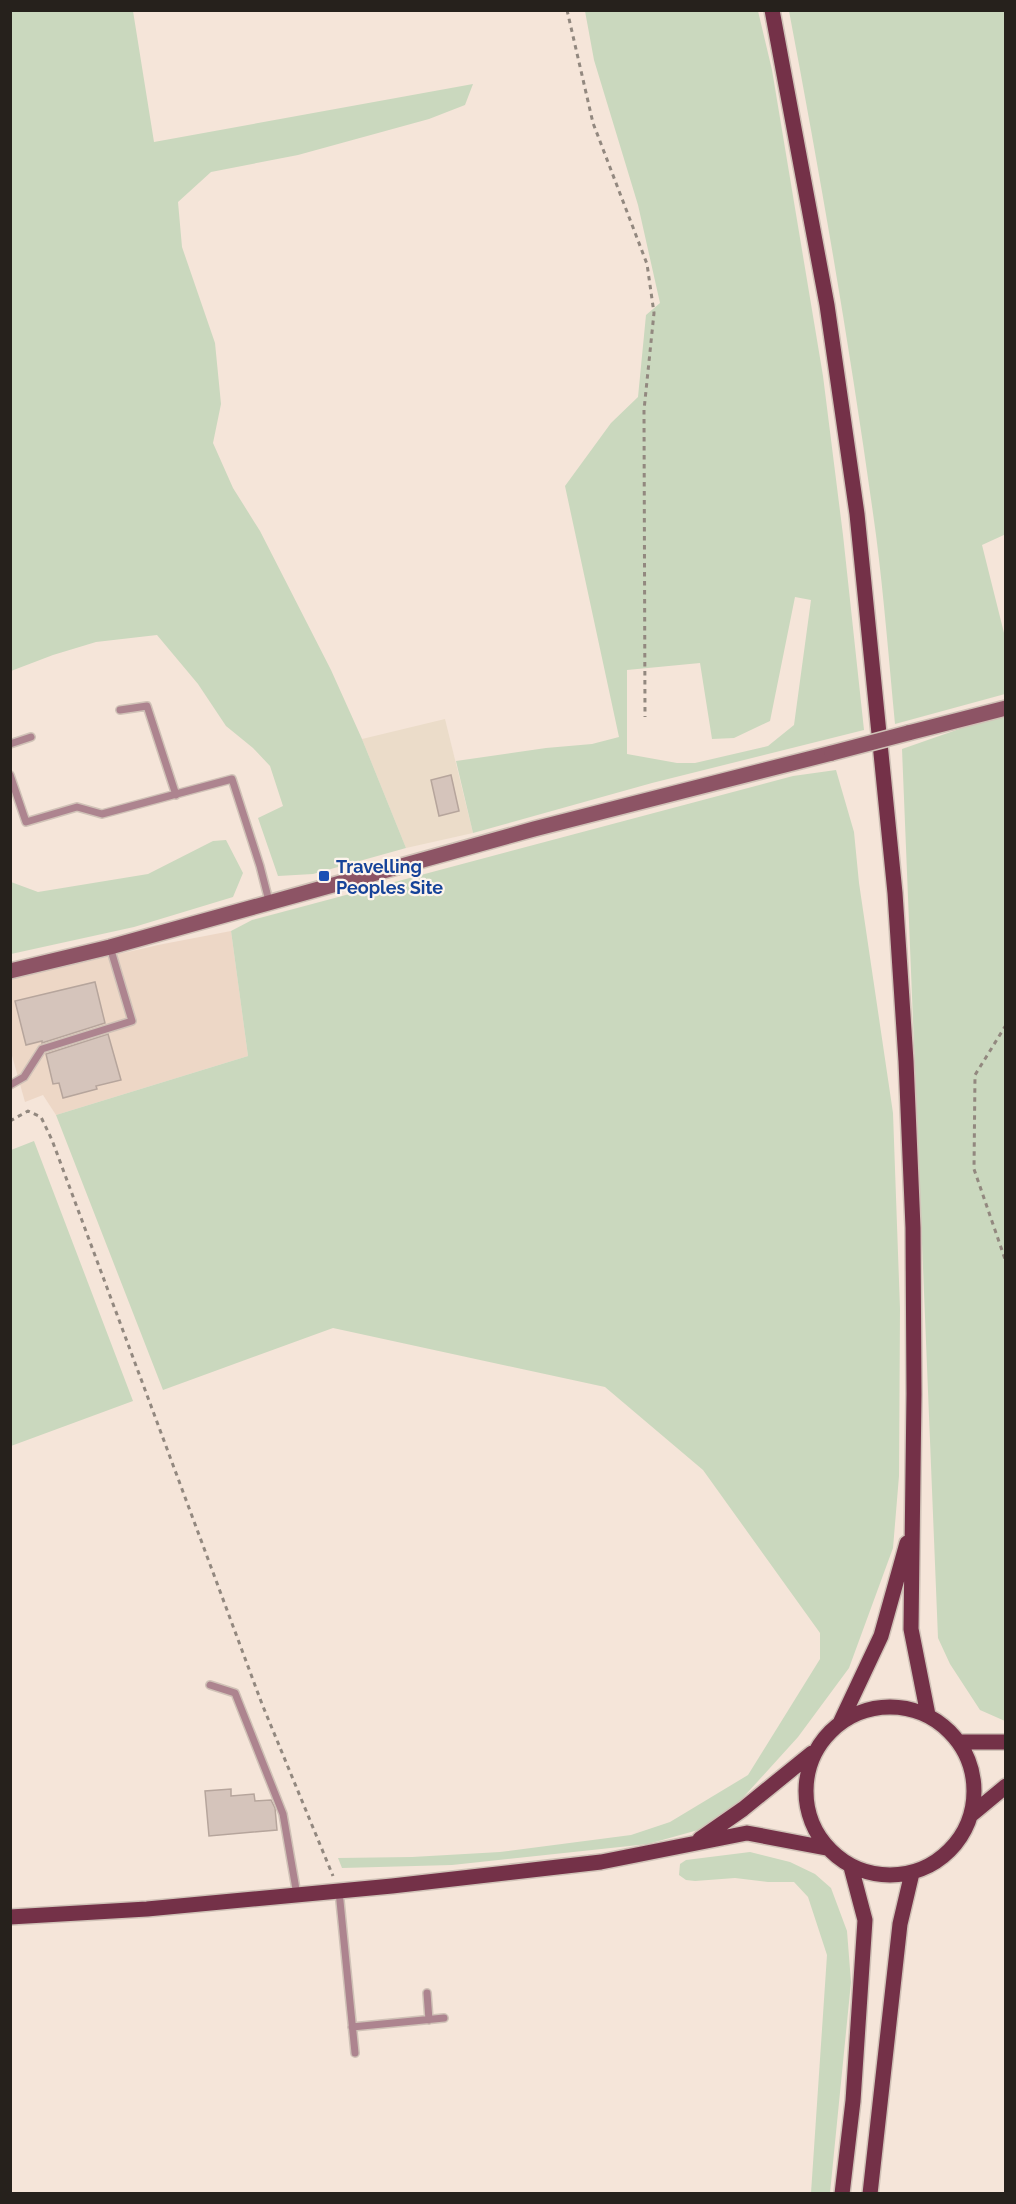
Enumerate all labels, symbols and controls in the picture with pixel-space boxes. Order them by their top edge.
place label: Travelling Peoples Site [336,856,443,898]
marker: Travelling Peoples Site [317,869,331,883]

